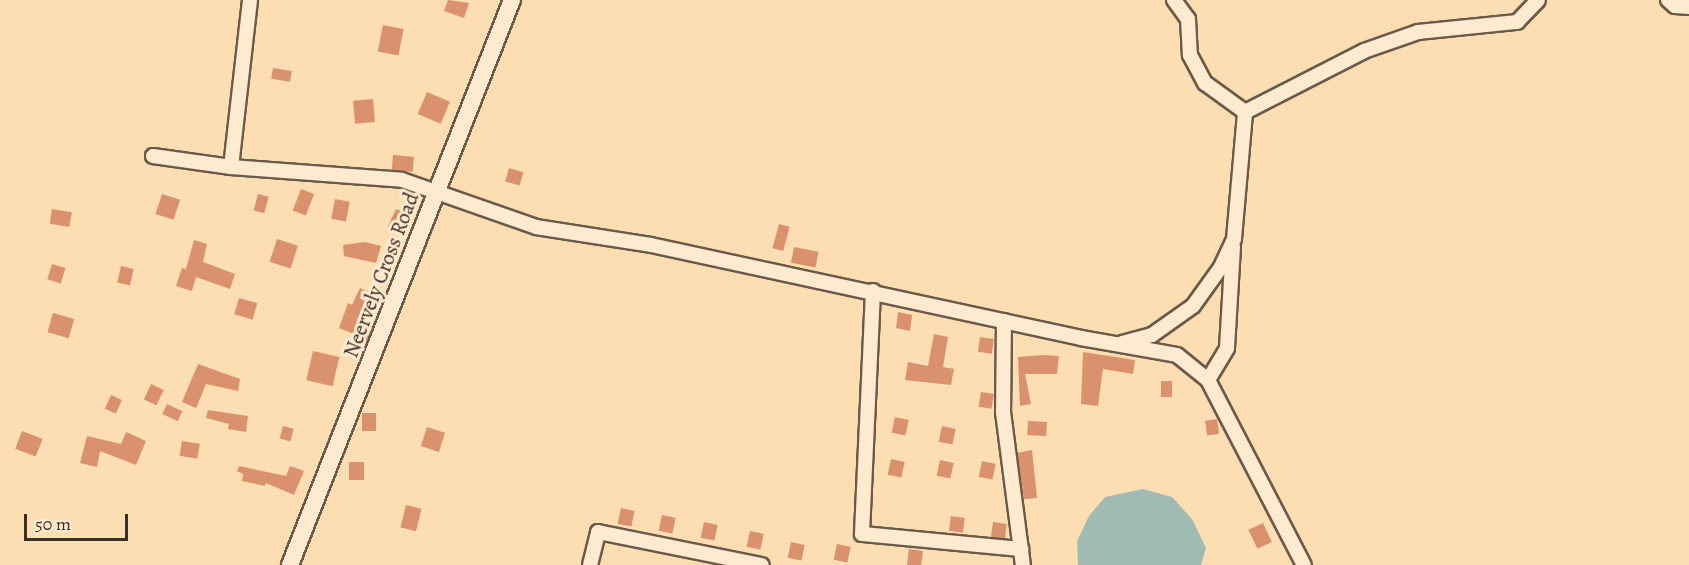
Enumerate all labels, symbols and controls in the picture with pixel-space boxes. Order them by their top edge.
street label: Neervely Cross Road [338,189,424,361]
scale bar [27,502,130,540]
text: 50 m [35,512,71,536]

